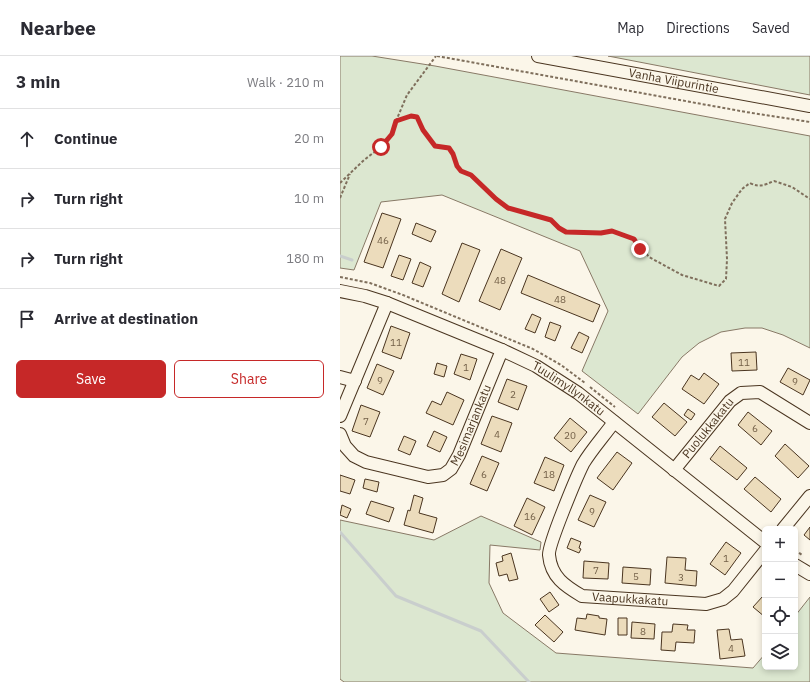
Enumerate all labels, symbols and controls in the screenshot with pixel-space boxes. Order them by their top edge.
text: Nearbee [20,16,96,40]
text: Map [617,19,644,37]
text: Directions [666,19,730,37]
text: Saved [752,19,790,37]
street label: Vanha Viipurintie [627,65,721,96]
text: 3 min [16,71,60,93]
text: Walk · 210 m [247,74,324,91]
icon: ahead [16,128,38,150]
text: Continue [54,129,118,148]
text: 20 m [294,130,324,147]
route start [372,138,390,156]
icon: right [16,188,38,210]
text: Turn right [54,189,123,208]
text: 10 m [294,190,324,207]
house number: 46 [377,234,389,247]
route end [631,240,649,258]
icon: right [16,248,38,270]
text: Turn right [54,249,123,268]
text: 180 m [286,250,324,267]
house number: 48 [494,274,506,287]
house number: 48 [554,293,566,306]
icon: arrive [16,308,38,330]
text: Arrive at destination [54,309,198,328]
house number: 11 [390,336,402,349]
house number: 11 [738,356,750,369]
street label: Tuulimyllynkatu [530,357,608,419]
button: Save [16,360,166,398]
button: Share [174,360,324,398]
house number: 1 [463,361,469,374]
house number: 9 [377,374,383,387]
house number: 9 [792,375,798,388]
street label: Mesimarjankatu [447,382,494,468]
house number: 2 [510,388,516,401]
street label: Puolukkakatu [679,394,737,461]
house number: 7 [363,415,369,428]
house number: 6 [752,422,758,435]
house number: 4 [494,428,500,441]
house number: 20 [564,429,576,442]
house number: 6 [481,468,487,481]
house number: 18 [543,468,555,481]
house number: 9 [589,505,595,518]
house number: 16 [524,510,536,523]
map controls [762,526,798,670]
button: + [762,526,798,562]
house number: 1 [723,552,729,565]
button: − [762,562,798,598]
house number: 7 [593,564,599,577]
house number: 5 [633,570,639,583]
house number: 3 [678,571,684,584]
street label: Vaapukkakatu [592,589,669,609]
button: locate [762,598,798,634]
house number: 8 [640,625,646,638]
button: layers [762,634,798,670]
house number: 4 [728,642,734,655]

